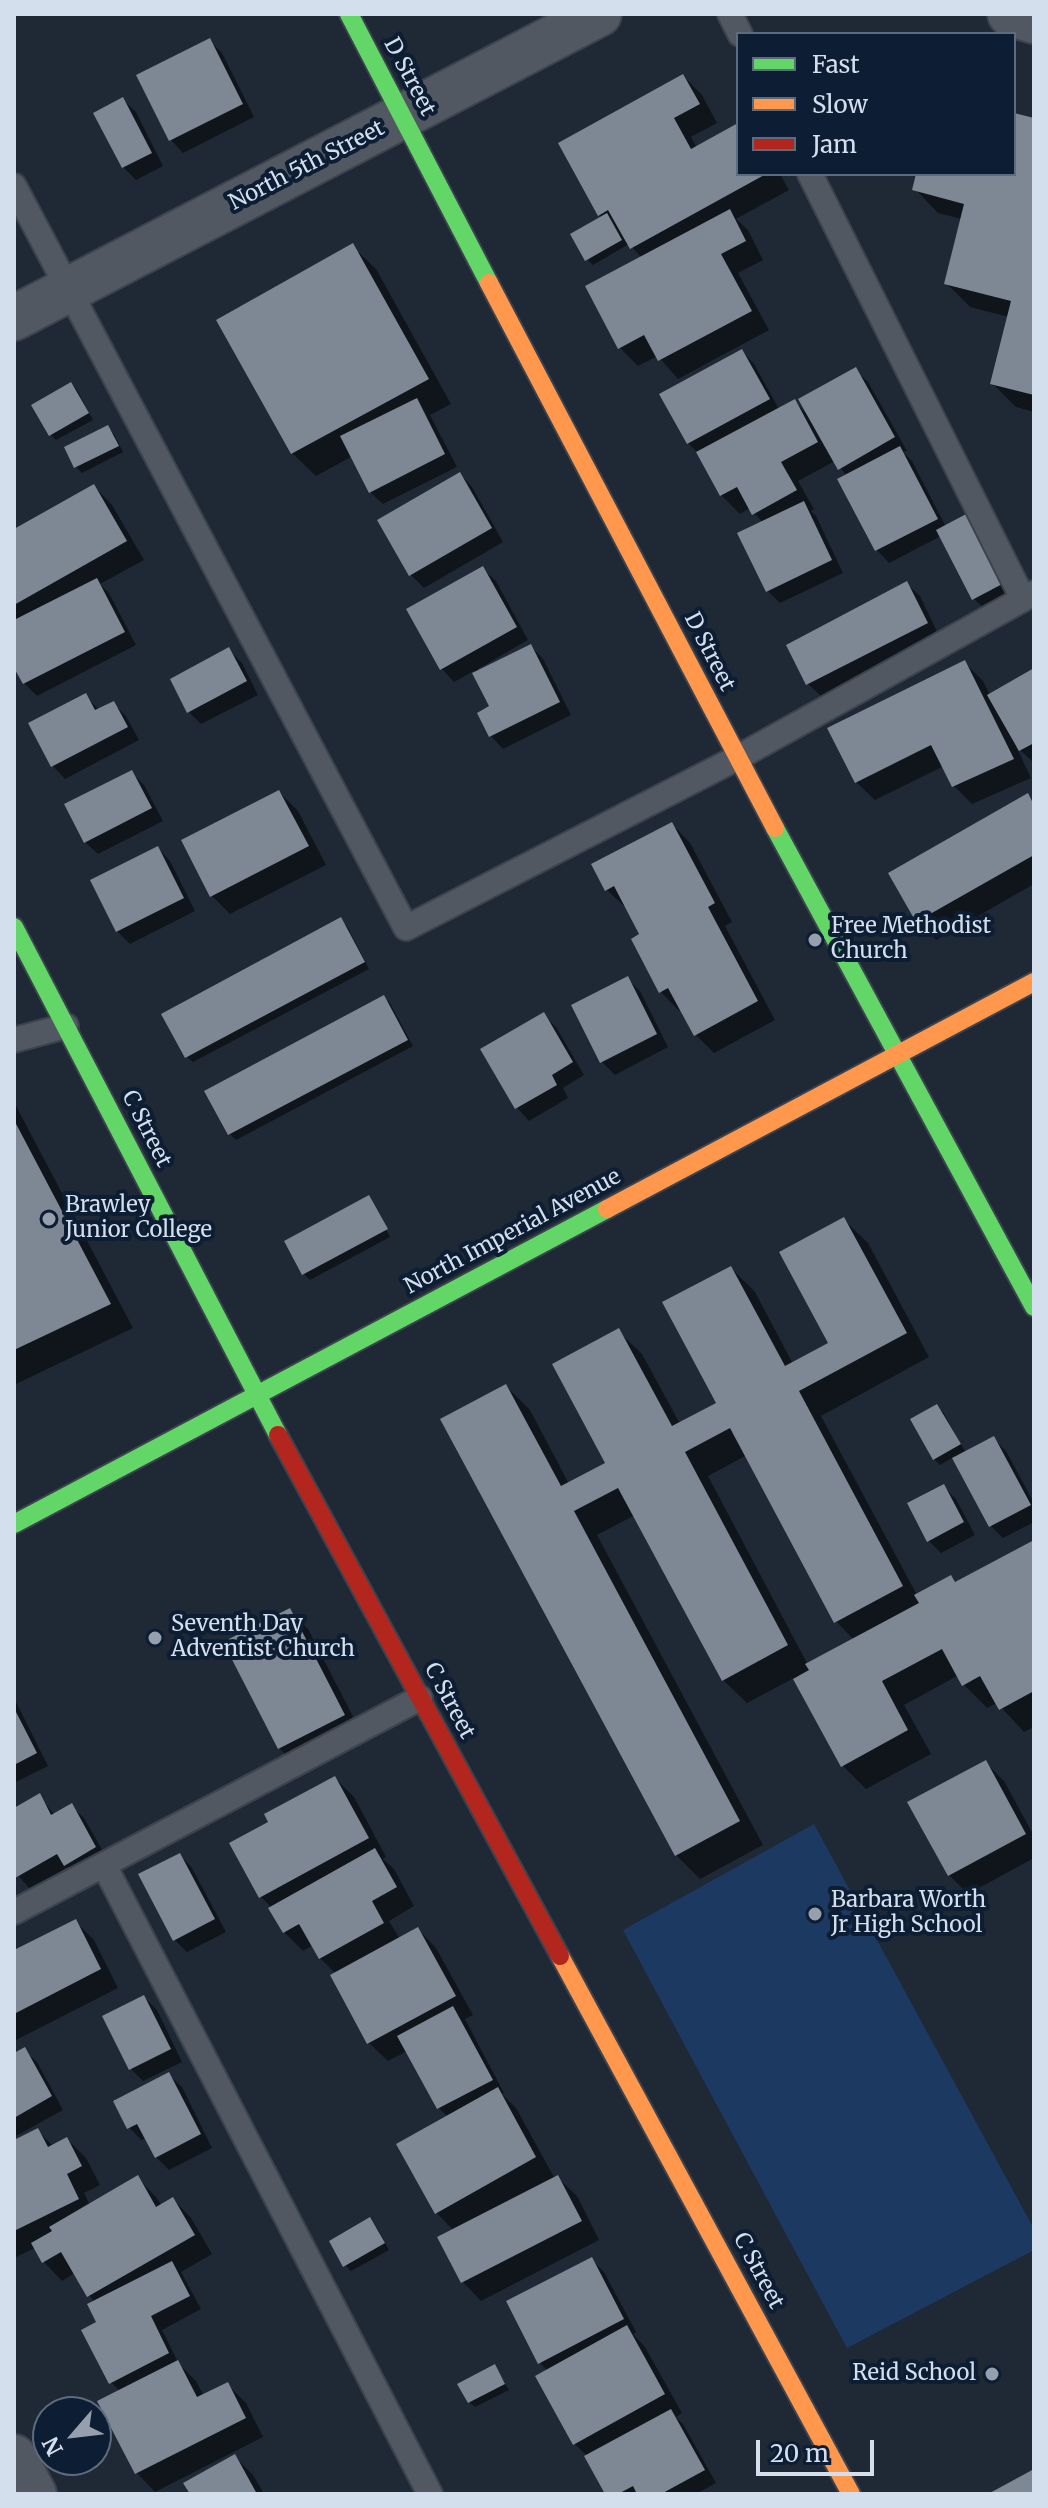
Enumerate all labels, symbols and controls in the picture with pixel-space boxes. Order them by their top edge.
legend [736,32,1016,176]
street label: D Street [377,33,441,121]
text: Fast [812,49,860,80]
text: Slow [812,89,868,120]
street label: North 5th Street [225,115,389,217]
text: Jam [812,129,857,160]
street label: D Street [678,608,740,696]
place label: Free Methodist Church [831,914,991,966]
marker: Free Methodist Church [806,931,824,949]
street label: C Street [116,1086,176,1172]
street label: North Imperial Avenue [400,1164,626,1300]
place label: Brawley Junior College [65,1193,212,1244]
marker: Brawley Junior College [40,1210,58,1228]
place label: Seventh Day Adventist Church [171,1612,355,1664]
marker: Seventh Day Adventist Church [146,1629,164,1647]
street label: C Street [418,1658,480,1744]
place label: Barbara Worth Jr High School [831,1888,986,1940]
marker: Barbara Worth Jr High School [806,1905,824,1923]
street label: C Street [727,2228,789,2314]
place label: Reid School [852,2361,976,2387]
marker: Reid School [983,2365,1001,2383]
north arrow [32,2396,112,2476]
scale bar [760,2424,878,2474]
text: N [36,2432,69,2461]
text: 20 m [770,2438,829,2469]

